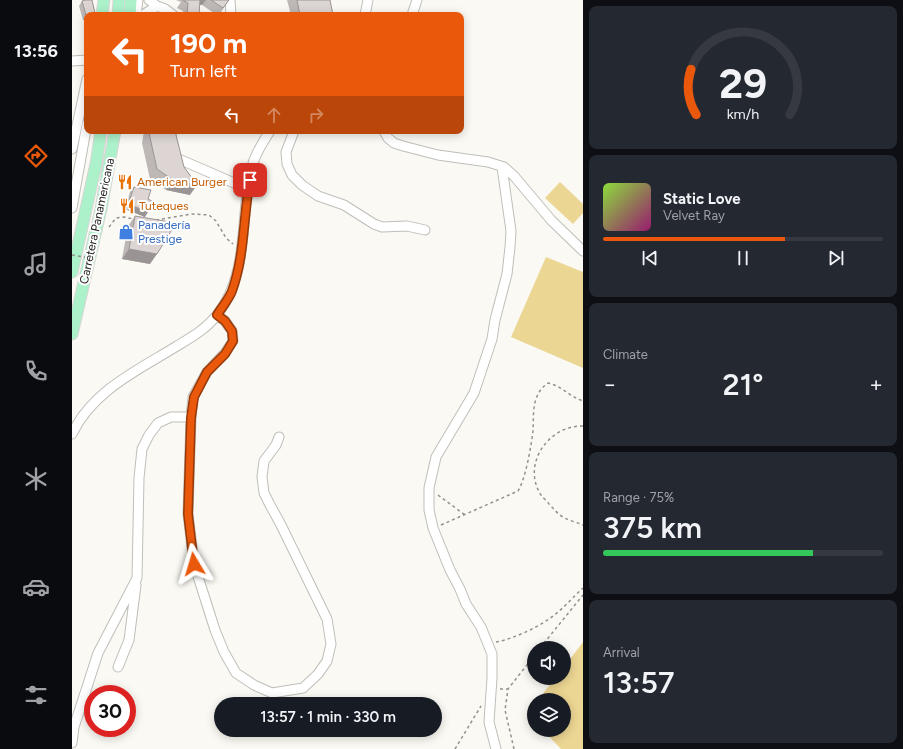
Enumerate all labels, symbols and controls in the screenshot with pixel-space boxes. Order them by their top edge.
text: 190 m [170,26,247,60]
icon: left [104,28,156,80]
text: 13:56 [14,40,58,62]
text: 29 [719,58,767,108]
text: Turn left [170,60,237,82]
icon: left [221,104,243,126]
icon: ahead [263,104,285,126]
icon: right [305,104,327,126]
text: km/h [727,105,759,123]
icon: directions [22,142,50,170]
street label: Carretera Panamericana [77,157,117,285]
pin [233,163,267,197]
icon: arrive [239,169,261,191]
restaurant icon: American Burger [116,173,134,191]
place label: American Burger [137,175,227,189]
text: Static Love [663,190,741,208]
restaurant icon: Tuteques [118,197,136,215]
place label: Tuteques [139,199,189,213]
text: Velvet Ray [663,208,725,223]
place label: Panadería Prestige [138,218,190,246]
shop icon: Panadería Prestige [117,223,135,241]
icon: previous [639,247,661,269]
icon: pause [732,247,754,269]
icon: next [825,247,847,269]
icon: music [22,250,50,278]
text: Climate [603,347,648,362]
icon: phone [22,357,50,385]
text: 21° [723,366,763,403]
text: − [603,371,617,398]
text: + [869,371,883,398]
icon: climate [22,465,50,493]
text: Range · 75% [603,490,674,505]
text: 375 km [603,509,702,546]
position arrow [173,543,215,585]
icon: car [22,573,50,601]
map controls [527,641,571,737]
button: sound [527,641,571,685]
text: Arrival [603,645,640,660]
text: 13:57 [603,664,674,701]
icon: filters [22,681,50,709]
speed limit sign: 30 [84,685,136,737]
button: layers [527,693,571,737]
text: 13:57 · 1 min · 330 m [260,708,396,726]

